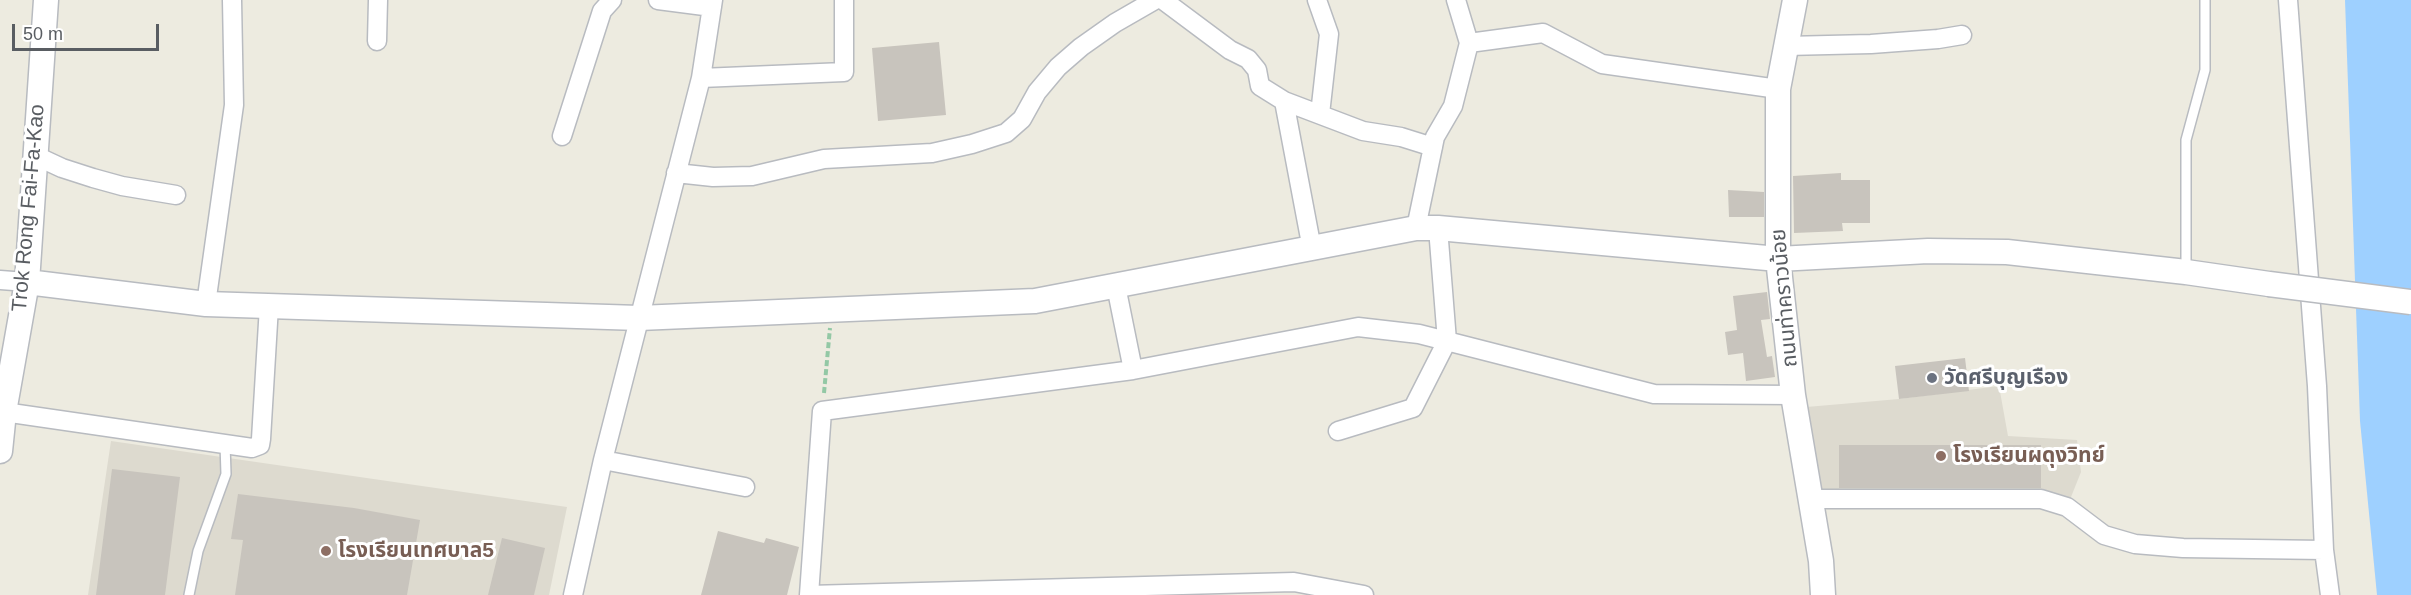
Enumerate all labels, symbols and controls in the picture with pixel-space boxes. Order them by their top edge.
scale bar [15,12,162,50]
text: 50 m [23,24,63,44]
street label: Trok Rong Fai-Fa-Kao [7,103,51,313]
street label: ถนนท่าคราวน้อย [1766,228,1804,368]
place label: วัดศรีบุญเรือง [1944,365,2068,391]
marker: วัดศรีบุญเรือง [1925,371,1939,385]
place label: โรงเรียนผดุงวิทย์ [1953,443,2105,469]
marker: โรงเรียนผดุงวิทย์ [1934,449,1948,463]
place label: โรงเรียนเทศบาล5 [338,538,494,564]
marker: โรงเรียนเทศบาล5 [319,544,333,558]

